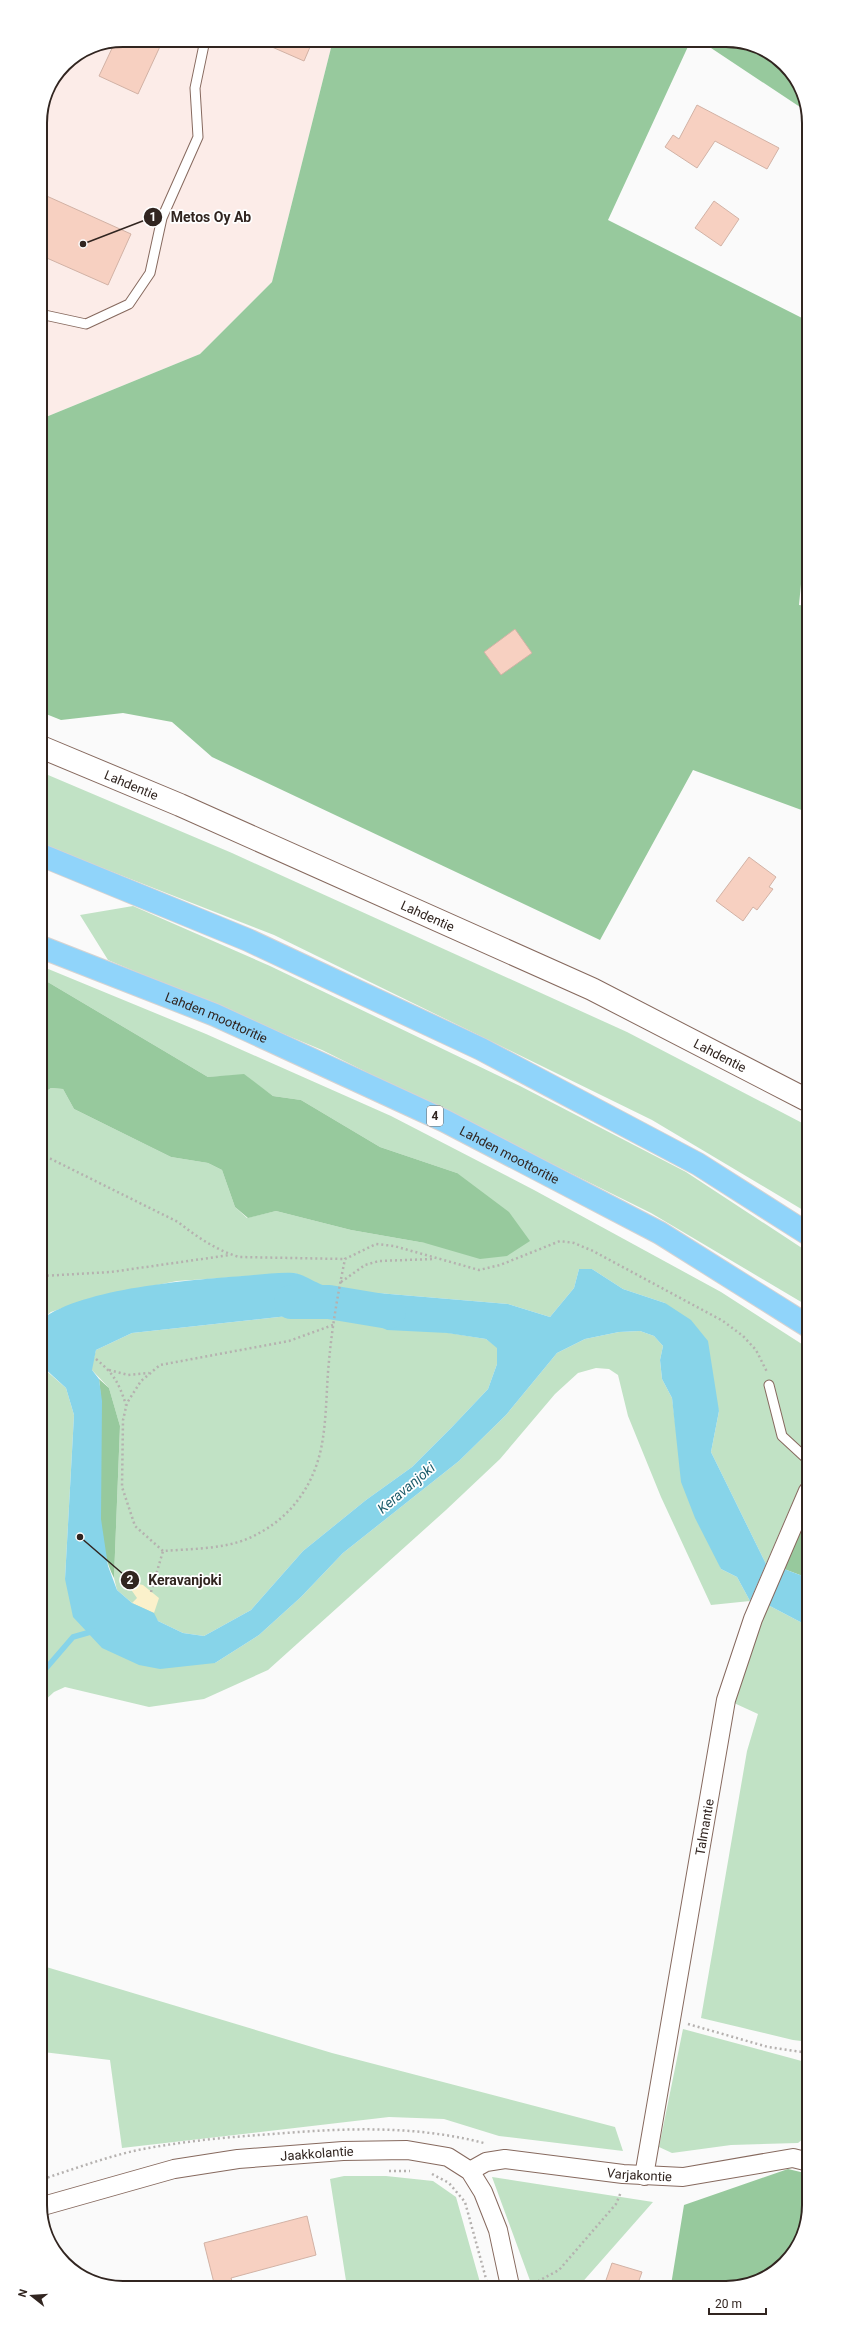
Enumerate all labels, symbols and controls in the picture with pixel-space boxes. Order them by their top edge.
callout: Metos Oy Ab [143,204,259,230]
text: Metos Oy Ab [171,209,251,225]
text: 1 [150,210,156,224]
street label: Lahdentie [102,767,161,803]
street label: Lahdentie [398,898,457,935]
street label: Lahden moottoritie [163,989,270,1046]
street label: Lahdentie [691,1036,749,1075]
road number: 4 [427,1106,443,1126]
street label: Lahden moottoritie [457,1123,562,1187]
water label: Keravanjoki [374,1459,438,1517]
callout: Keravanjoki [120,1567,230,1593]
text: Keravanjoki [148,1572,222,1588]
text: 2 [127,1573,134,1587]
street label: Talmantie [692,1798,717,1857]
street label: Jaakkolantie [280,2144,354,2164]
street label: Varjakontie [606,2165,672,2184]
north arrow [12,2276,52,2316]
text: N [16,2287,30,2299]
scale bar [709,2290,766,2316]
text: 20 m [715,2297,742,2311]

